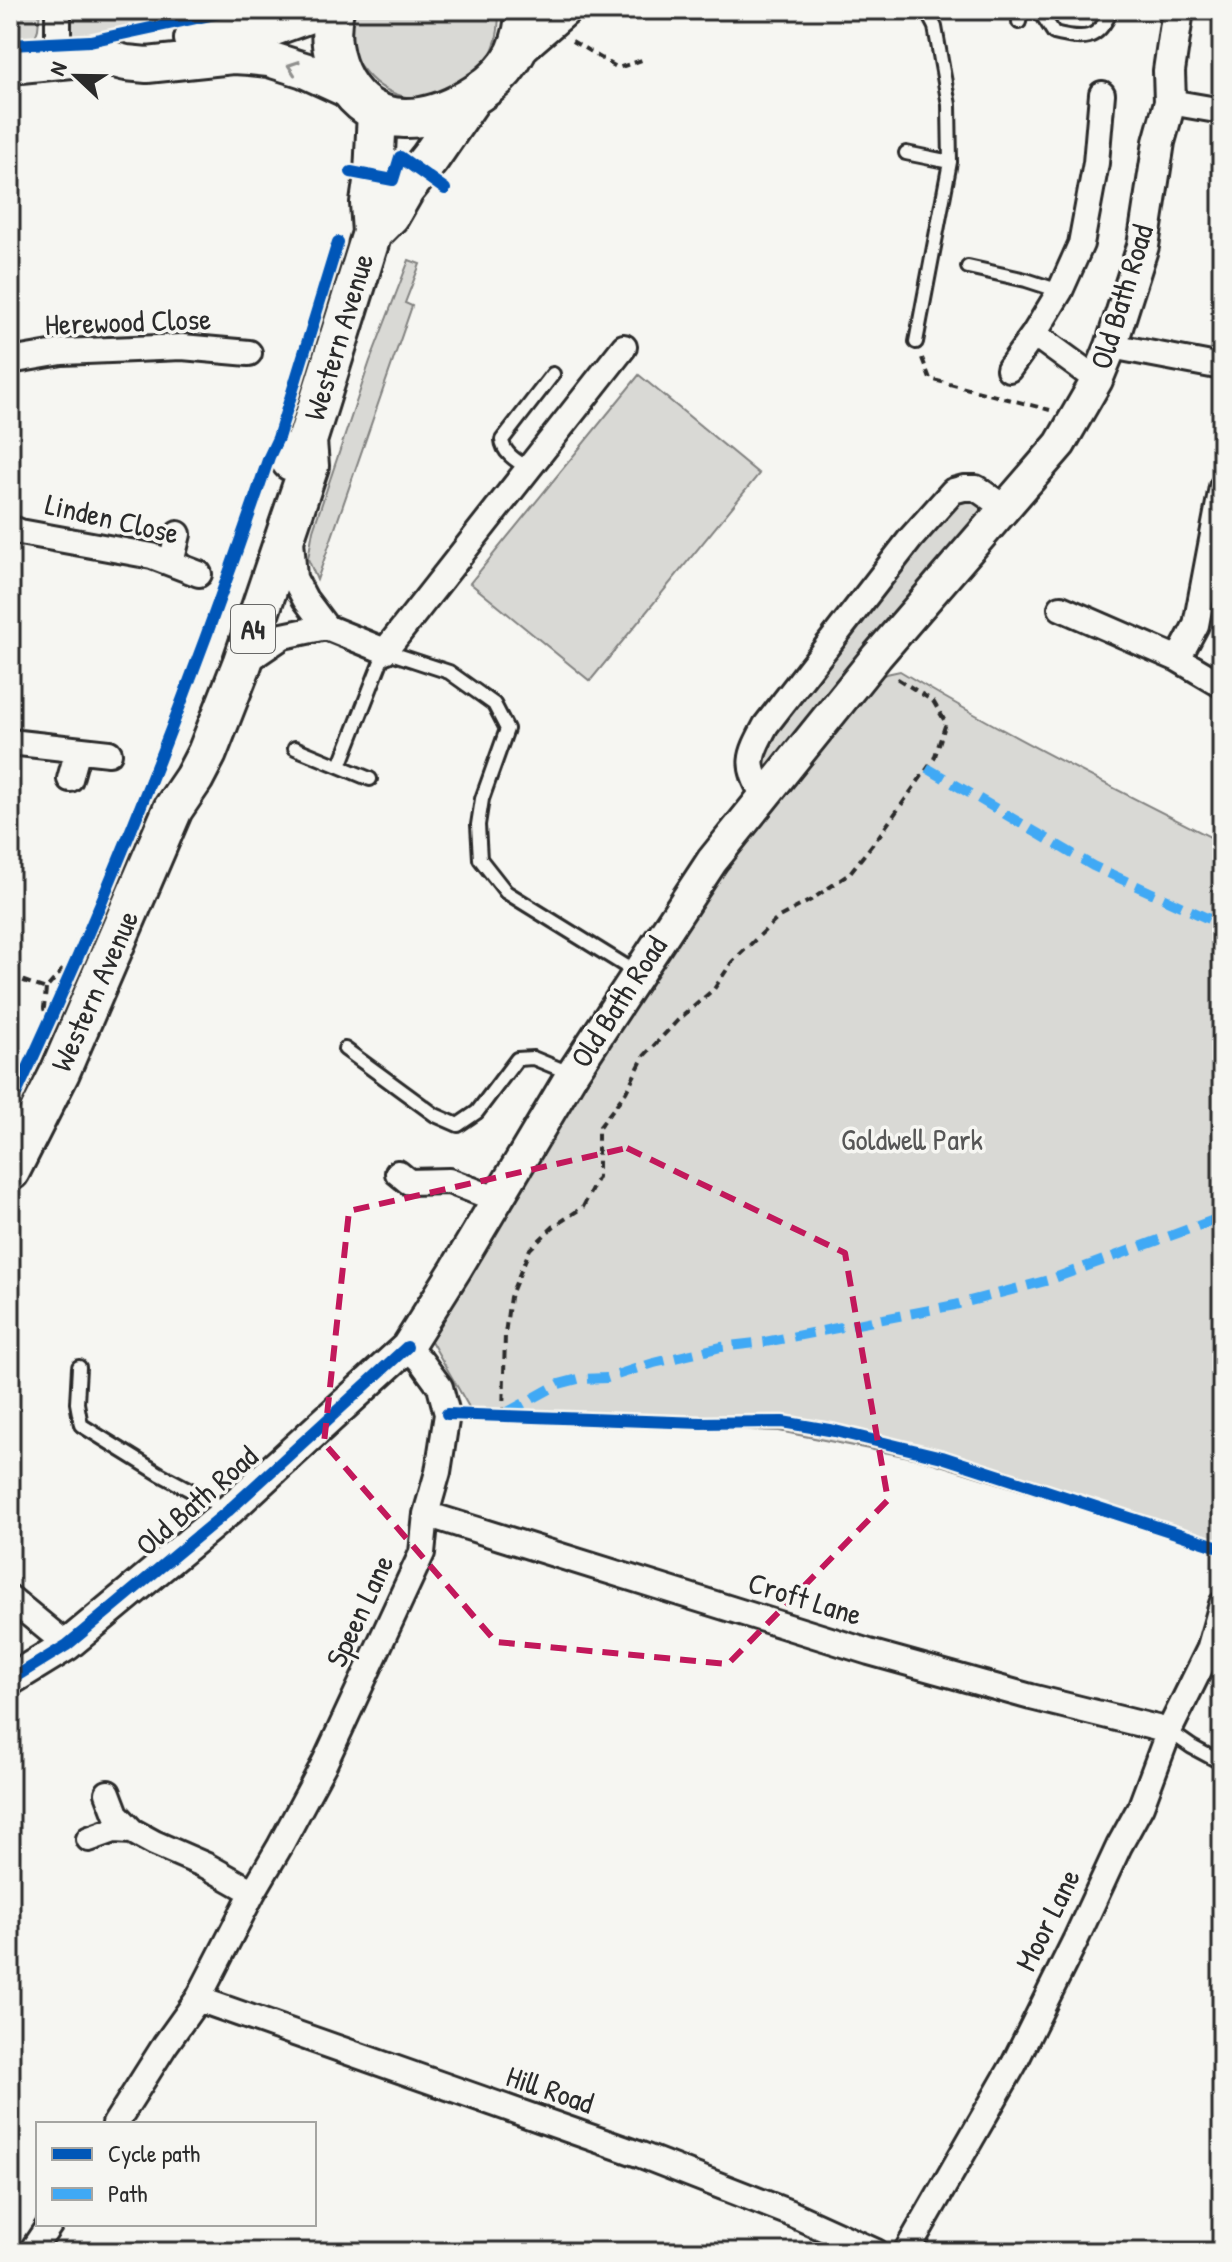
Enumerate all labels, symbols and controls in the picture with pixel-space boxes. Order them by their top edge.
north arrow [36,36,116,116]
text: N [41,57,74,80]
one-way arrow [287,61,301,77]
street label: Old Bath Road [1080,219,1162,374]
street label: Western Avenue [294,248,382,425]
street label: Herewood Close [44,298,212,344]
street label: Linden Close [42,483,183,553]
road number: A4 [231,605,275,653]
street label: Western Avenue [41,904,147,1077]
street label: Old Bath Road [561,928,676,1075]
park label: Goldwell Park [841,1119,983,1159]
street label: Old Bath Road [127,1436,266,1564]
street label: Speen Lane [316,1548,402,1673]
street label: Croft Lane [744,1562,867,1634]
street label: Moor Lane [1005,1862,1089,1977]
street label: Hill Road [501,2056,600,2123]
legend [36,2122,316,2226]
text: Cycle path [108,2137,200,2169]
text: Path [108,2177,147,2209]

